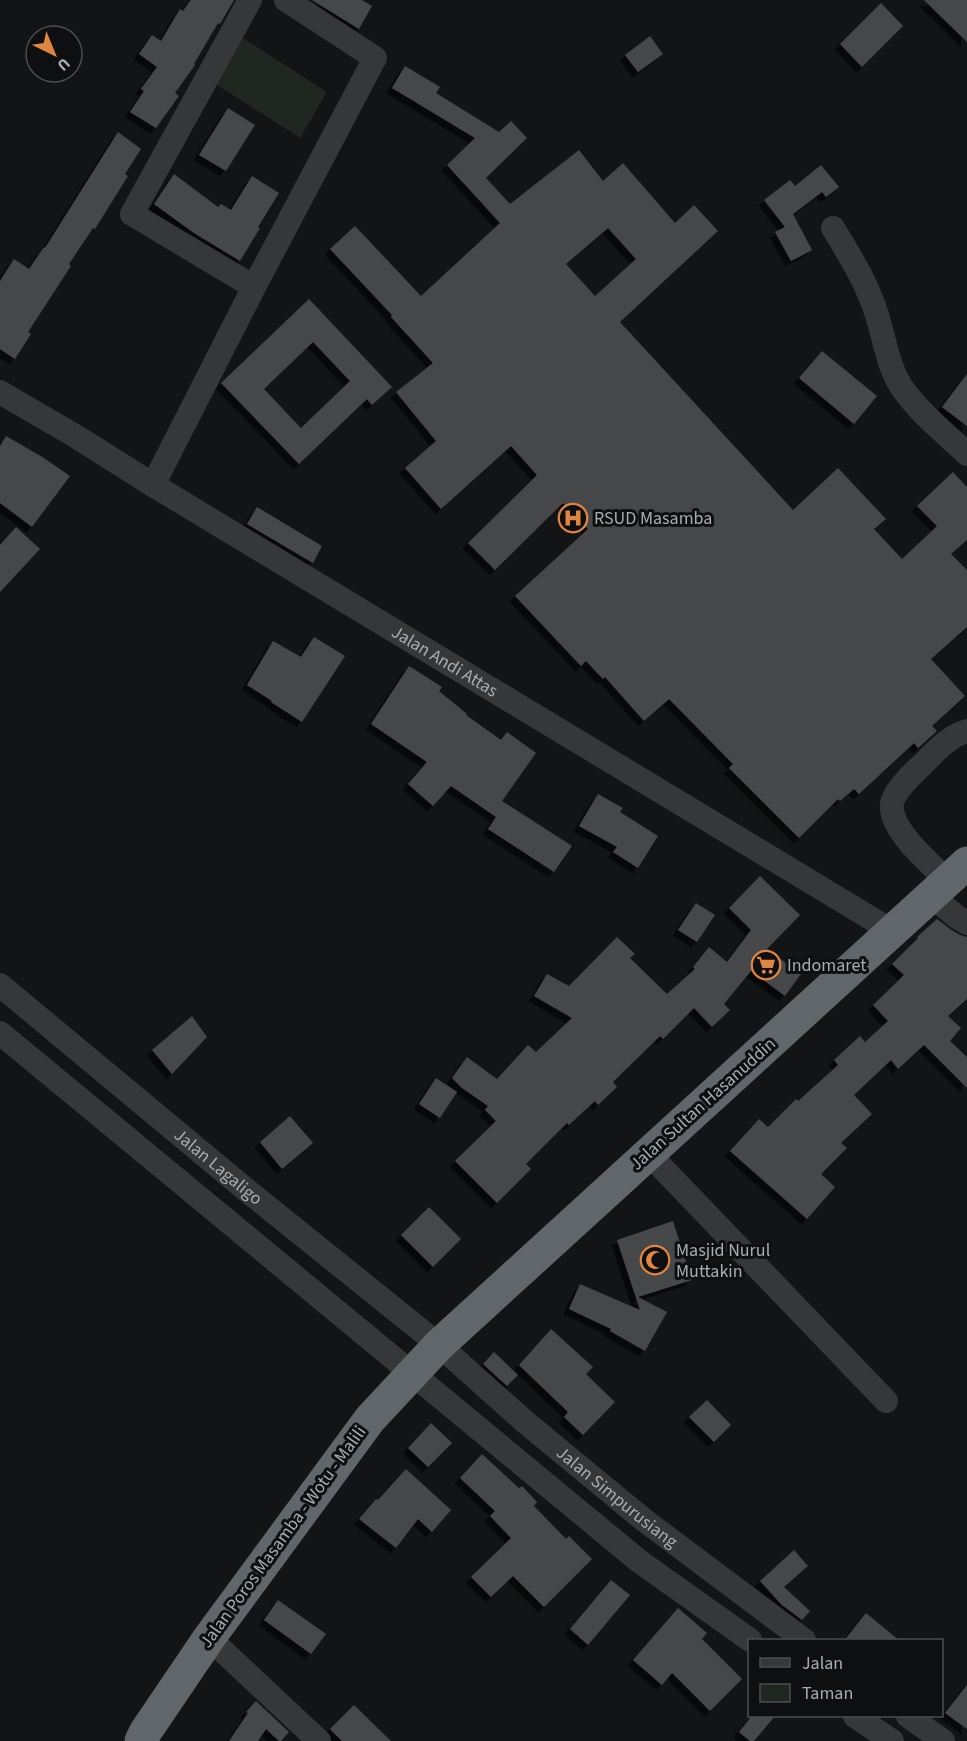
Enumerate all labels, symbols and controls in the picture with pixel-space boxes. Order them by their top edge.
north arrow [24,24,84,84]
text: U [52,53,75,76]
hospital icon: RSUD Masamba [557,502,589,534]
place label: RSUD Masamba [594,506,712,531]
street label: Jalan Andi Attas [387,619,503,703]
supermarket icon: Indomaret [750,949,782,981]
place label: Indomaret [787,953,866,978]
street label: Jalan Sultan Hasanuddin [625,1032,781,1176]
street label: Jalan Lagaligo [169,1122,268,1211]
place label: Masjid Nurul Muttakin [676,1238,770,1284]
mosque icon: Masjid Nurul Muttakin [639,1244,671,1276]
street label: Jalan Poros Masamba - Wotu - Malili [194,1421,372,1653]
street label: Jalan Simpurusiang [551,1440,683,1554]
legend [748,1639,943,1717]
text: Jalan [802,1651,843,1676]
text: Taman [802,1681,853,1706]

